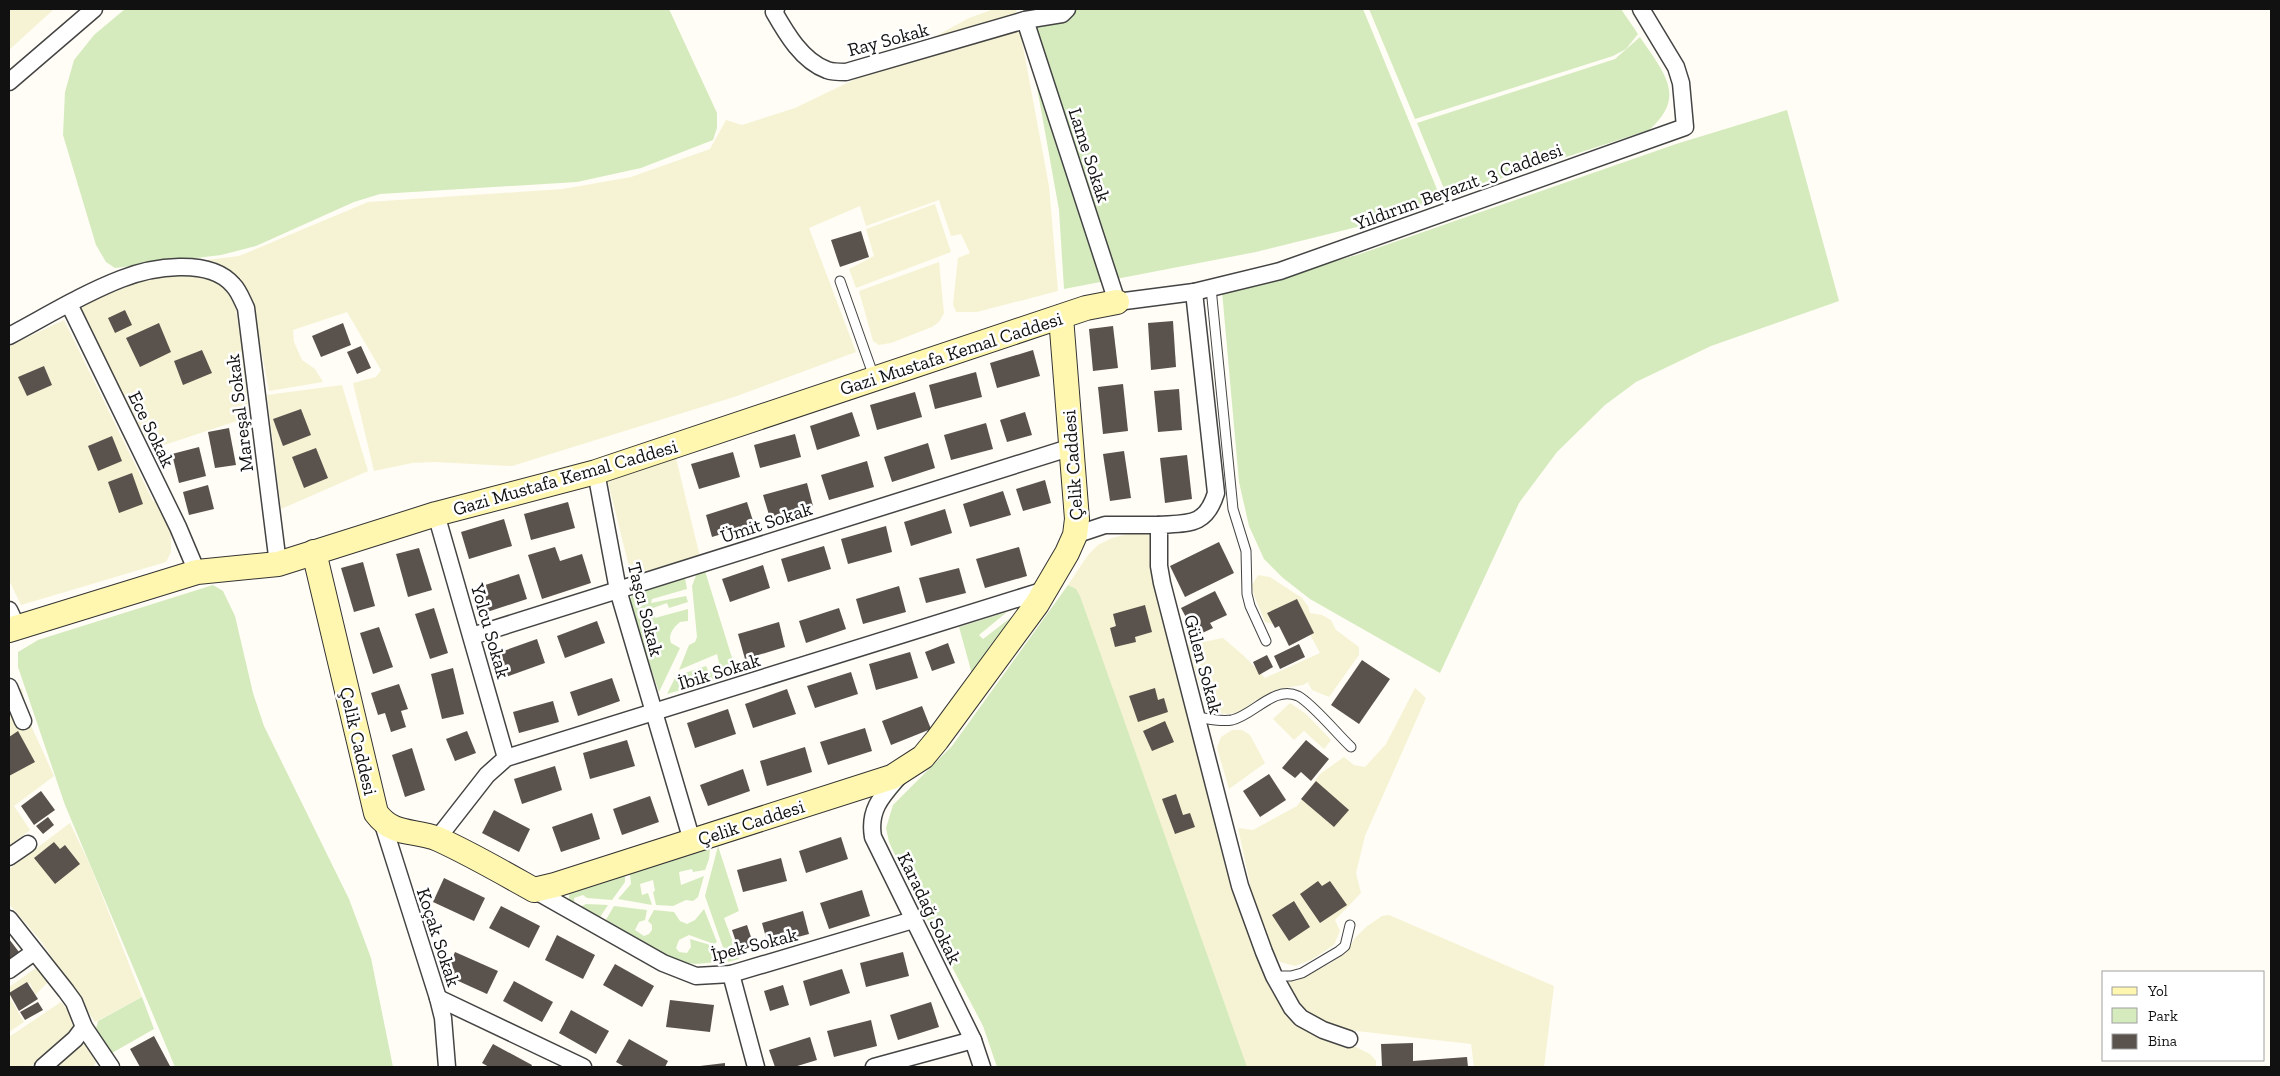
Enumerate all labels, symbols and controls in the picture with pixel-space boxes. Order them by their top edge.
street label: Ray Sokak [845,18,931,61]
street label: Lame Sokak [1063,105,1116,205]
street label: Yıldırım Beyazıt_3 Caddesi [1350,138,1565,235]
street label: Gazi Mustafa Kemal Caddesi [837,307,1065,400]
street label: Mareşal Sokak [221,353,258,473]
street label: Ece Sokak [123,387,180,471]
street label: Çelik Caddesi [1057,409,1088,521]
street label: Gazi Mustafa Kemal Caddesi [450,434,680,521]
street label: Ümit Sokak [717,497,815,548]
street label: Taşcı Sokak [623,560,668,659]
street label: Yolcu Sokak [466,580,515,681]
street label: Gülen Sokak [1179,612,1228,716]
street label: İbik Sokak [675,648,763,695]
street label: Çelik Caddesi [335,685,382,798]
street label: Çelik Caddesi [695,794,807,851]
street label: Karadağ Sokak [893,848,967,968]
street label: Koçak Sokak [412,885,465,990]
street label: İpek Sokak [709,923,800,966]
legend [2102,971,2265,1061]
text: Yol [2147,982,2168,1000]
text: Park [2148,1007,2178,1025]
text: Bina [2148,1032,2177,1050]

